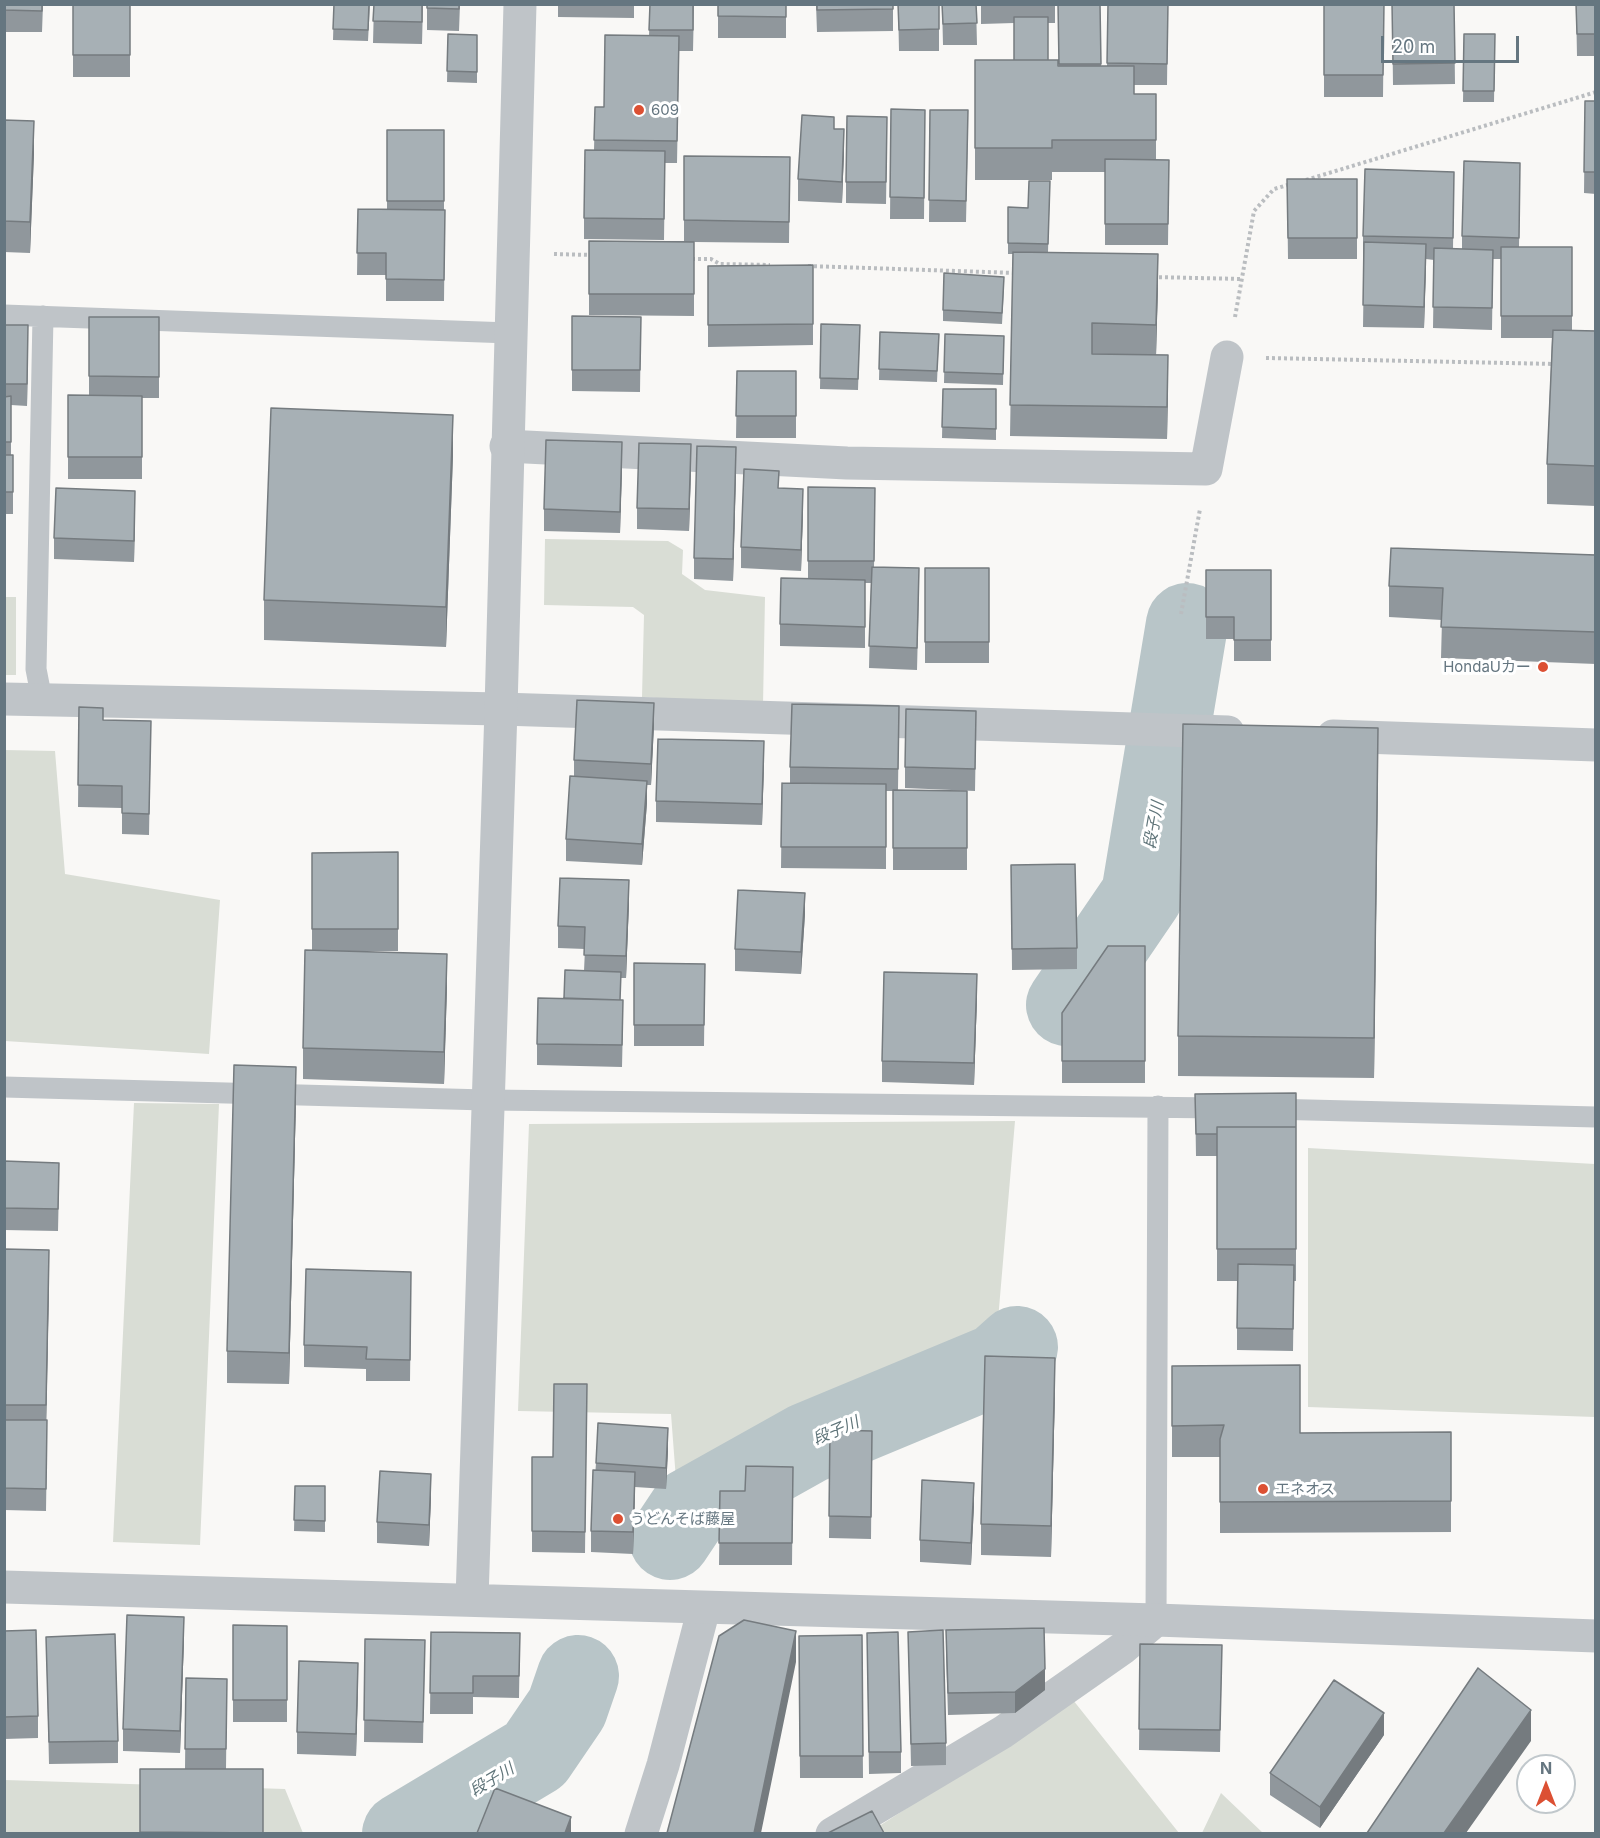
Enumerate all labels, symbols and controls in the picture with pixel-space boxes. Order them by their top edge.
scale bar [1384,24,1522,62]
text: 20 m [1392,36,1435,57]
place label: 609 [651,101,679,119]
marker: 609 [632,103,646,117]
place label: HondaUカー [1443,658,1531,676]
marker: HondaUカー [1536,660,1550,674]
water label: 段子川 [1140,800,1168,850]
water label: 段子川 [810,1413,862,1449]
place label: エネオス [1275,1480,1335,1498]
marker: エネオス [1256,1482,1270,1496]
place label: うどんそば藤屋 [630,1510,735,1528]
marker: うどんそば藤屋 [611,1512,625,1526]
north arrow [1516,1754,1576,1814]
text: N [1540,1758,1552,1778]
water label: 段子川 [466,1759,518,1801]

